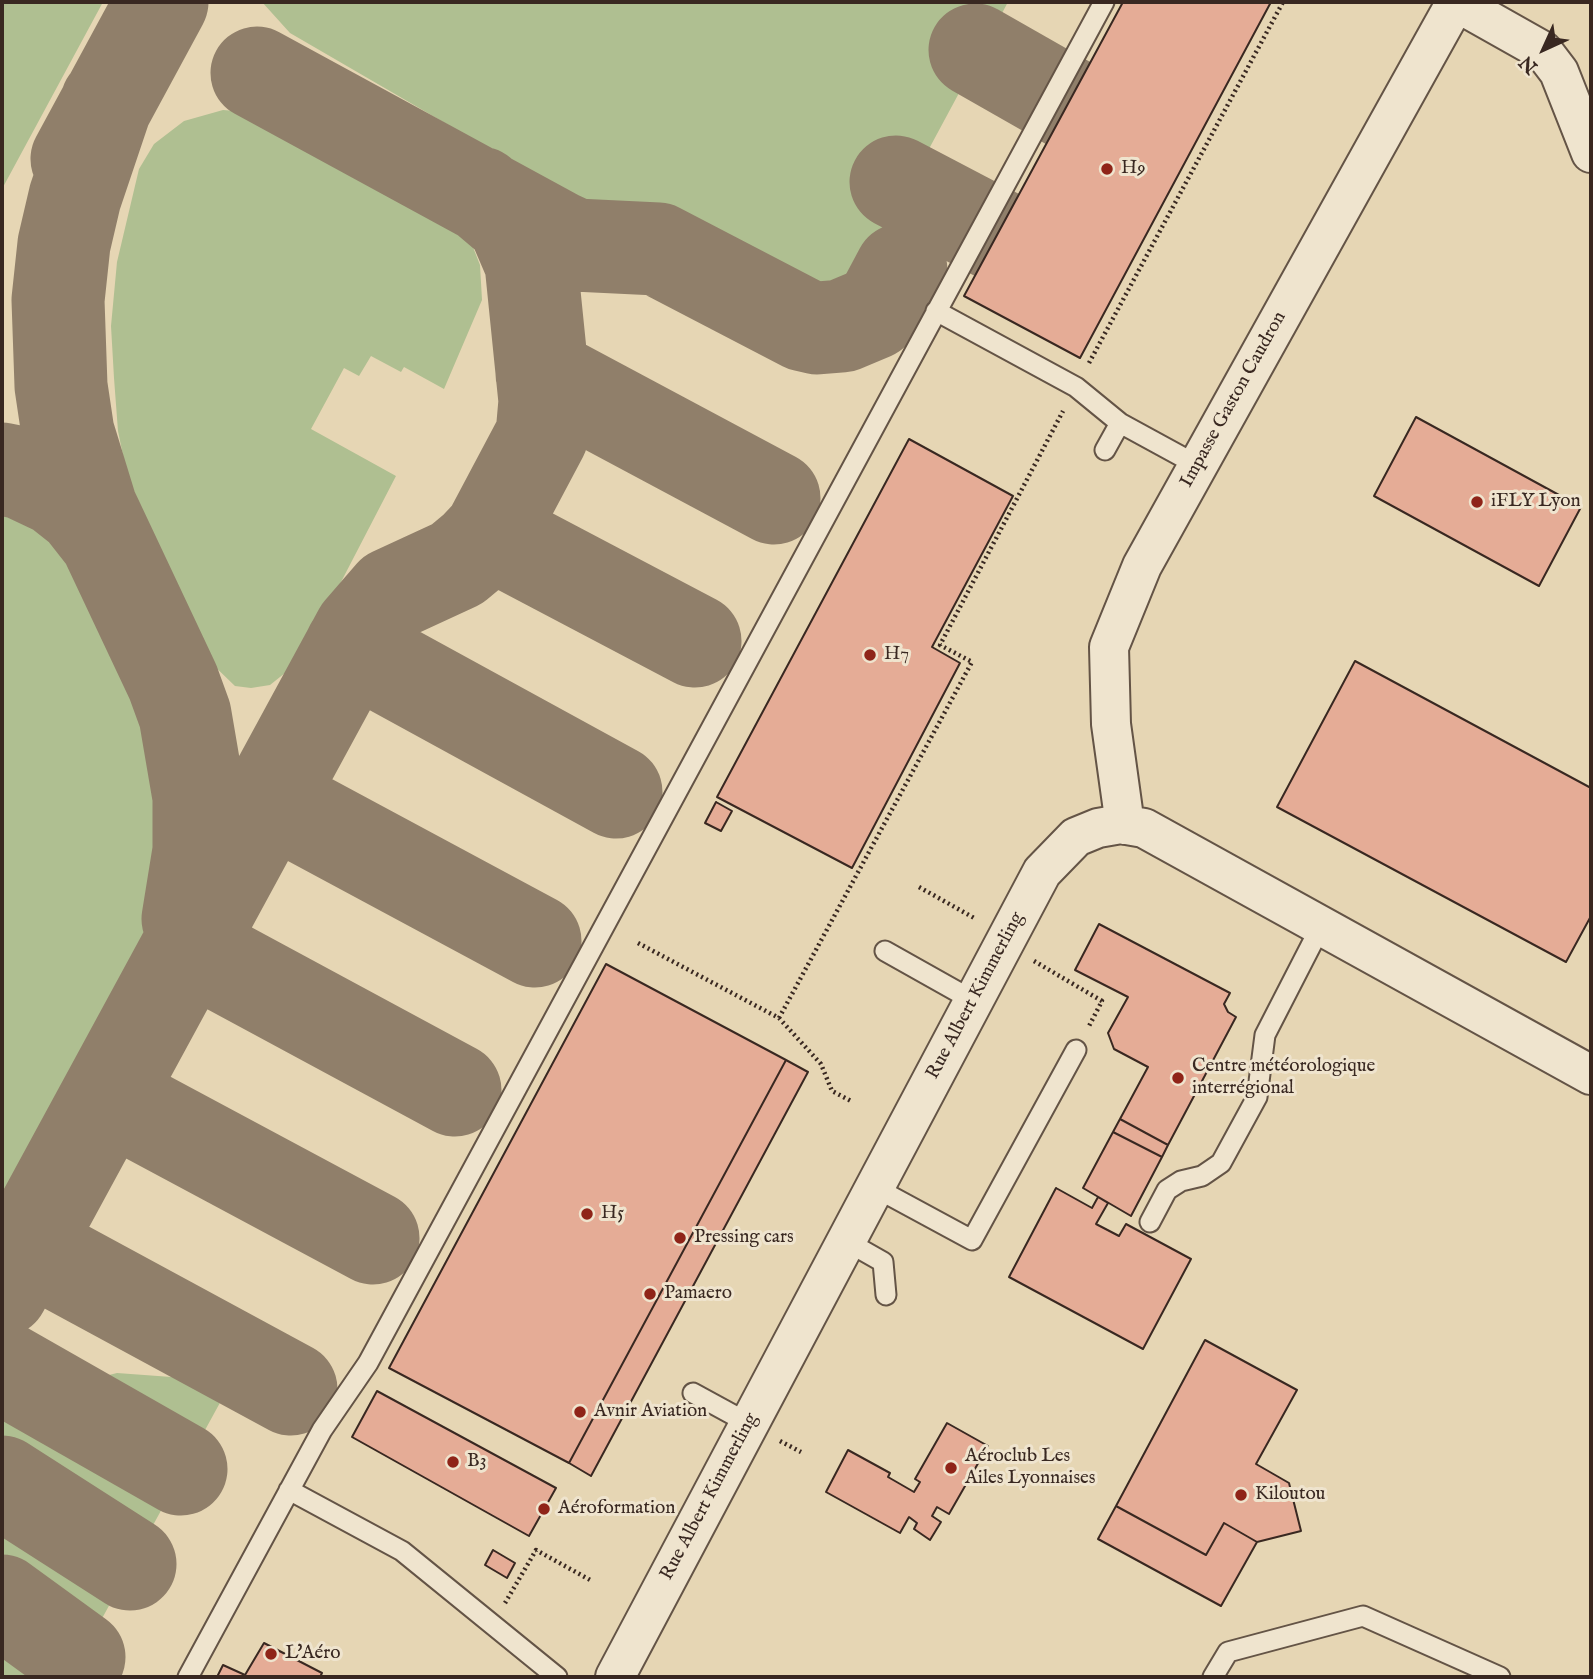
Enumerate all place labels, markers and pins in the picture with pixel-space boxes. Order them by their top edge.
place label: H9 [1121,158,1146,180]
marker: H9 [1099,161,1115,177]
place label: iFLY Lyon [1491,491,1581,513]
marker: iFLY Lyon [1469,494,1485,510]
place label: H7 [884,644,909,666]
marker: H7 [862,647,878,663]
place label: Centre météorologique interrégional [1192,1056,1375,1100]
marker: Centre météorologique interrégional [1170,1070,1186,1086]
place label: H5 [601,1203,624,1225]
marker: H5 [579,1206,595,1222]
place label: Pressing cars [694,1227,794,1249]
marker: Pressing cars [672,1230,688,1246]
place label: Pamaero [664,1283,732,1305]
marker: Pamaero [642,1286,658,1302]
place label: Avnir Aviation [594,1401,707,1423]
marker: Avnir Aviation [572,1404,588,1420]
place label: Aéroclub Les Ailes Lyonnaises [965,1446,1096,1490]
place label: B3 [467,1451,487,1473]
marker: B3 [445,1454,461,1470]
marker: Aéroclub Les Ailes Lyonnaises [943,1460,959,1476]
place label: Kiloutou [1255,1484,1325,1506]
marker: Kiloutou [1233,1487,1249,1503]
place label: Aéroformation [558,1498,675,1520]
marker: Aéroformation [536,1501,552,1517]
place label: L'Aéro [285,1643,341,1665]
marker: L'Aéro [263,1646,279,1662]

